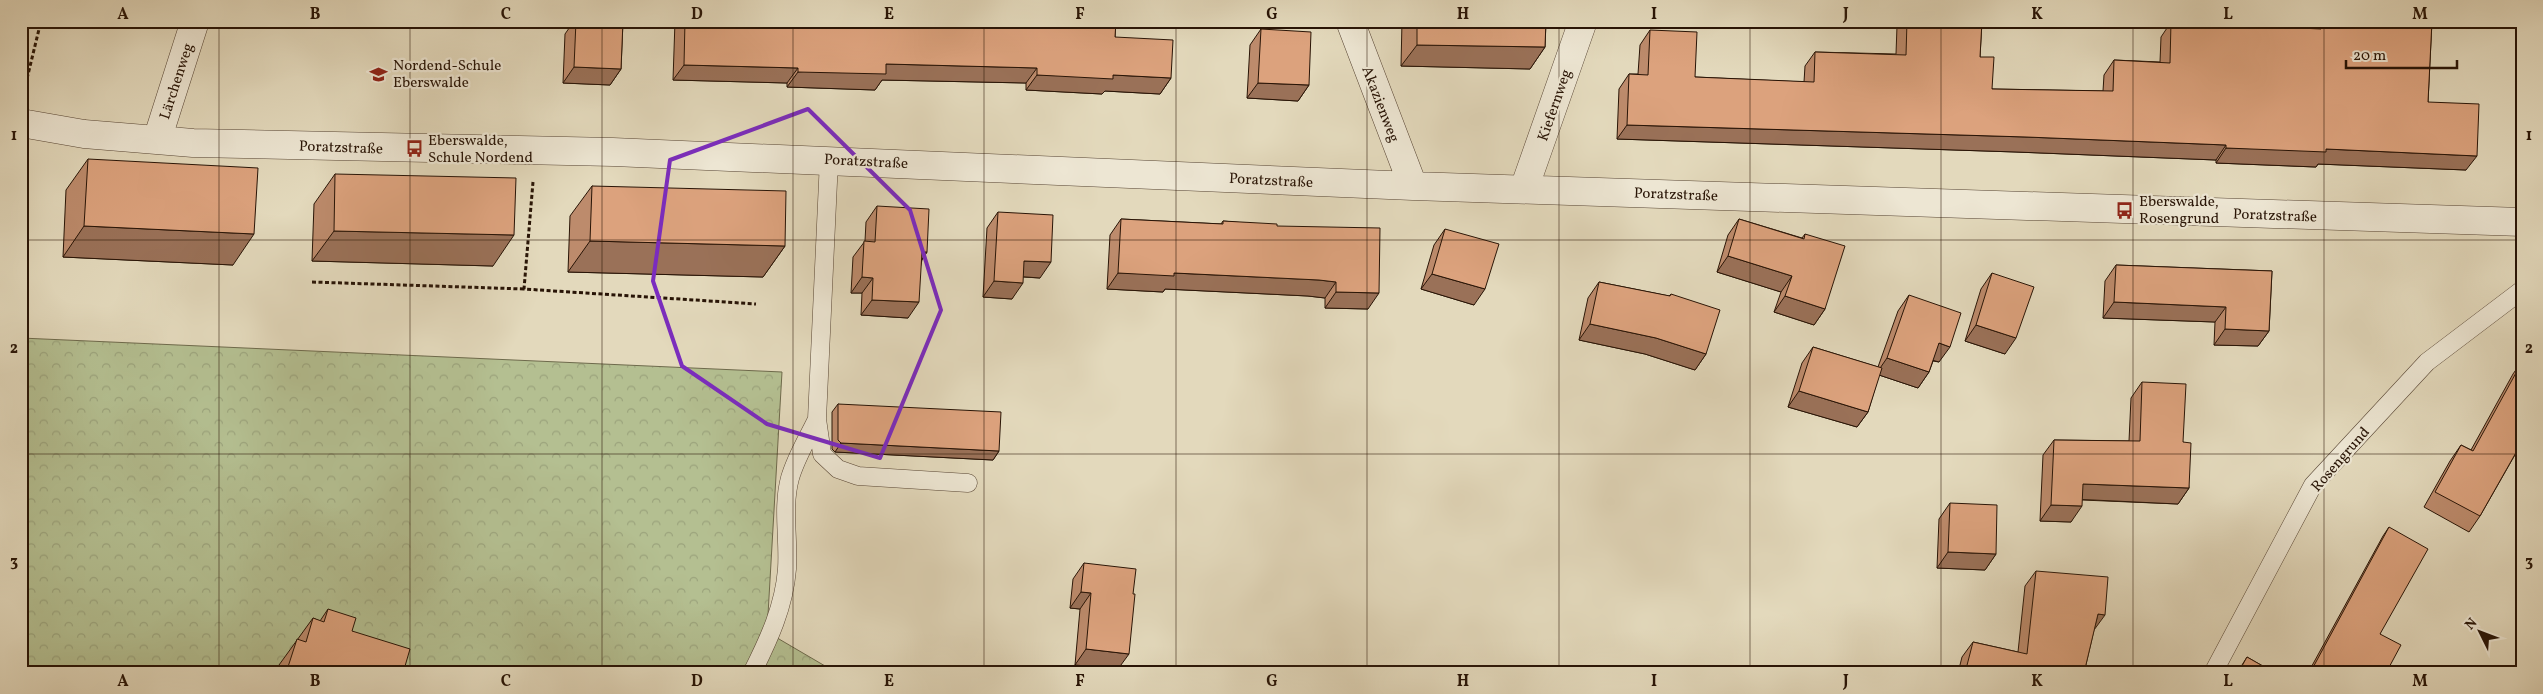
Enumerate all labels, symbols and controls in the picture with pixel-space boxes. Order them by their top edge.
text: A [117,4,129,26]
text: B [310,4,321,26]
text: C [501,4,511,26]
text: D [691,4,703,26]
text: E [884,4,894,26]
text: F [1075,4,1085,26]
text: G [1266,4,1278,26]
text: H [1457,4,1469,26]
text: I [1651,4,1657,26]
text: J [1842,4,1849,26]
text: K [2031,4,2043,26]
text: L [2223,4,2233,26]
text: M [2412,4,2428,26]
scale bar [2346,38,2457,70]
street label: Lärchenweg [155,40,200,122]
text: 20 m [2353,46,2386,67]
place label: Nordend-Schule Eberswalde [393,56,501,94]
street label: Akazienweg [1355,63,1404,146]
school or university icon: Nordend-Schule Eberswalde [369,64,389,84]
street label: Kiefernweg [1533,66,1578,144]
text: 1 [11,125,17,147]
text: 1 [2526,125,2532,147]
place label: Eberswalde, Schule Nordend [428,131,533,169]
street label: Poratzstraße [298,137,383,160]
bus stop icon: Eberswalde, Schule Nordend [404,139,424,159]
street label: Poratzstraße [823,150,909,175]
street label: Poratzstraße [1228,169,1314,194]
street label: Poratzstraße [1633,184,1718,207]
place label: Eberswalde, Rosengrund [2139,192,2219,230]
bus stop icon: Eberswalde, Rosengrund [2115,200,2135,220]
street label: Poratzstraße [2232,205,2317,228]
text: 2 [10,338,18,360]
text: 2 [2525,338,2533,360]
street label: Rosengrund [2307,423,2375,497]
text: 3 [10,551,18,573]
text: 3 [2525,551,2533,573]
north arrow [2456,606,2506,656]
text: N [2461,614,2482,634]
text: A [117,671,129,693]
text: B [310,671,321,693]
text: C [501,671,511,693]
text: D [691,671,703,693]
text: E [884,671,894,693]
text: F [1075,671,1085,693]
text: G [1266,671,1278,693]
text: H [1457,671,1469,693]
text: I [1651,671,1657,693]
text: J [1842,671,1849,693]
text: K [2031,671,2043,693]
text: L [2223,671,2233,693]
text: M [2412,671,2428,693]

